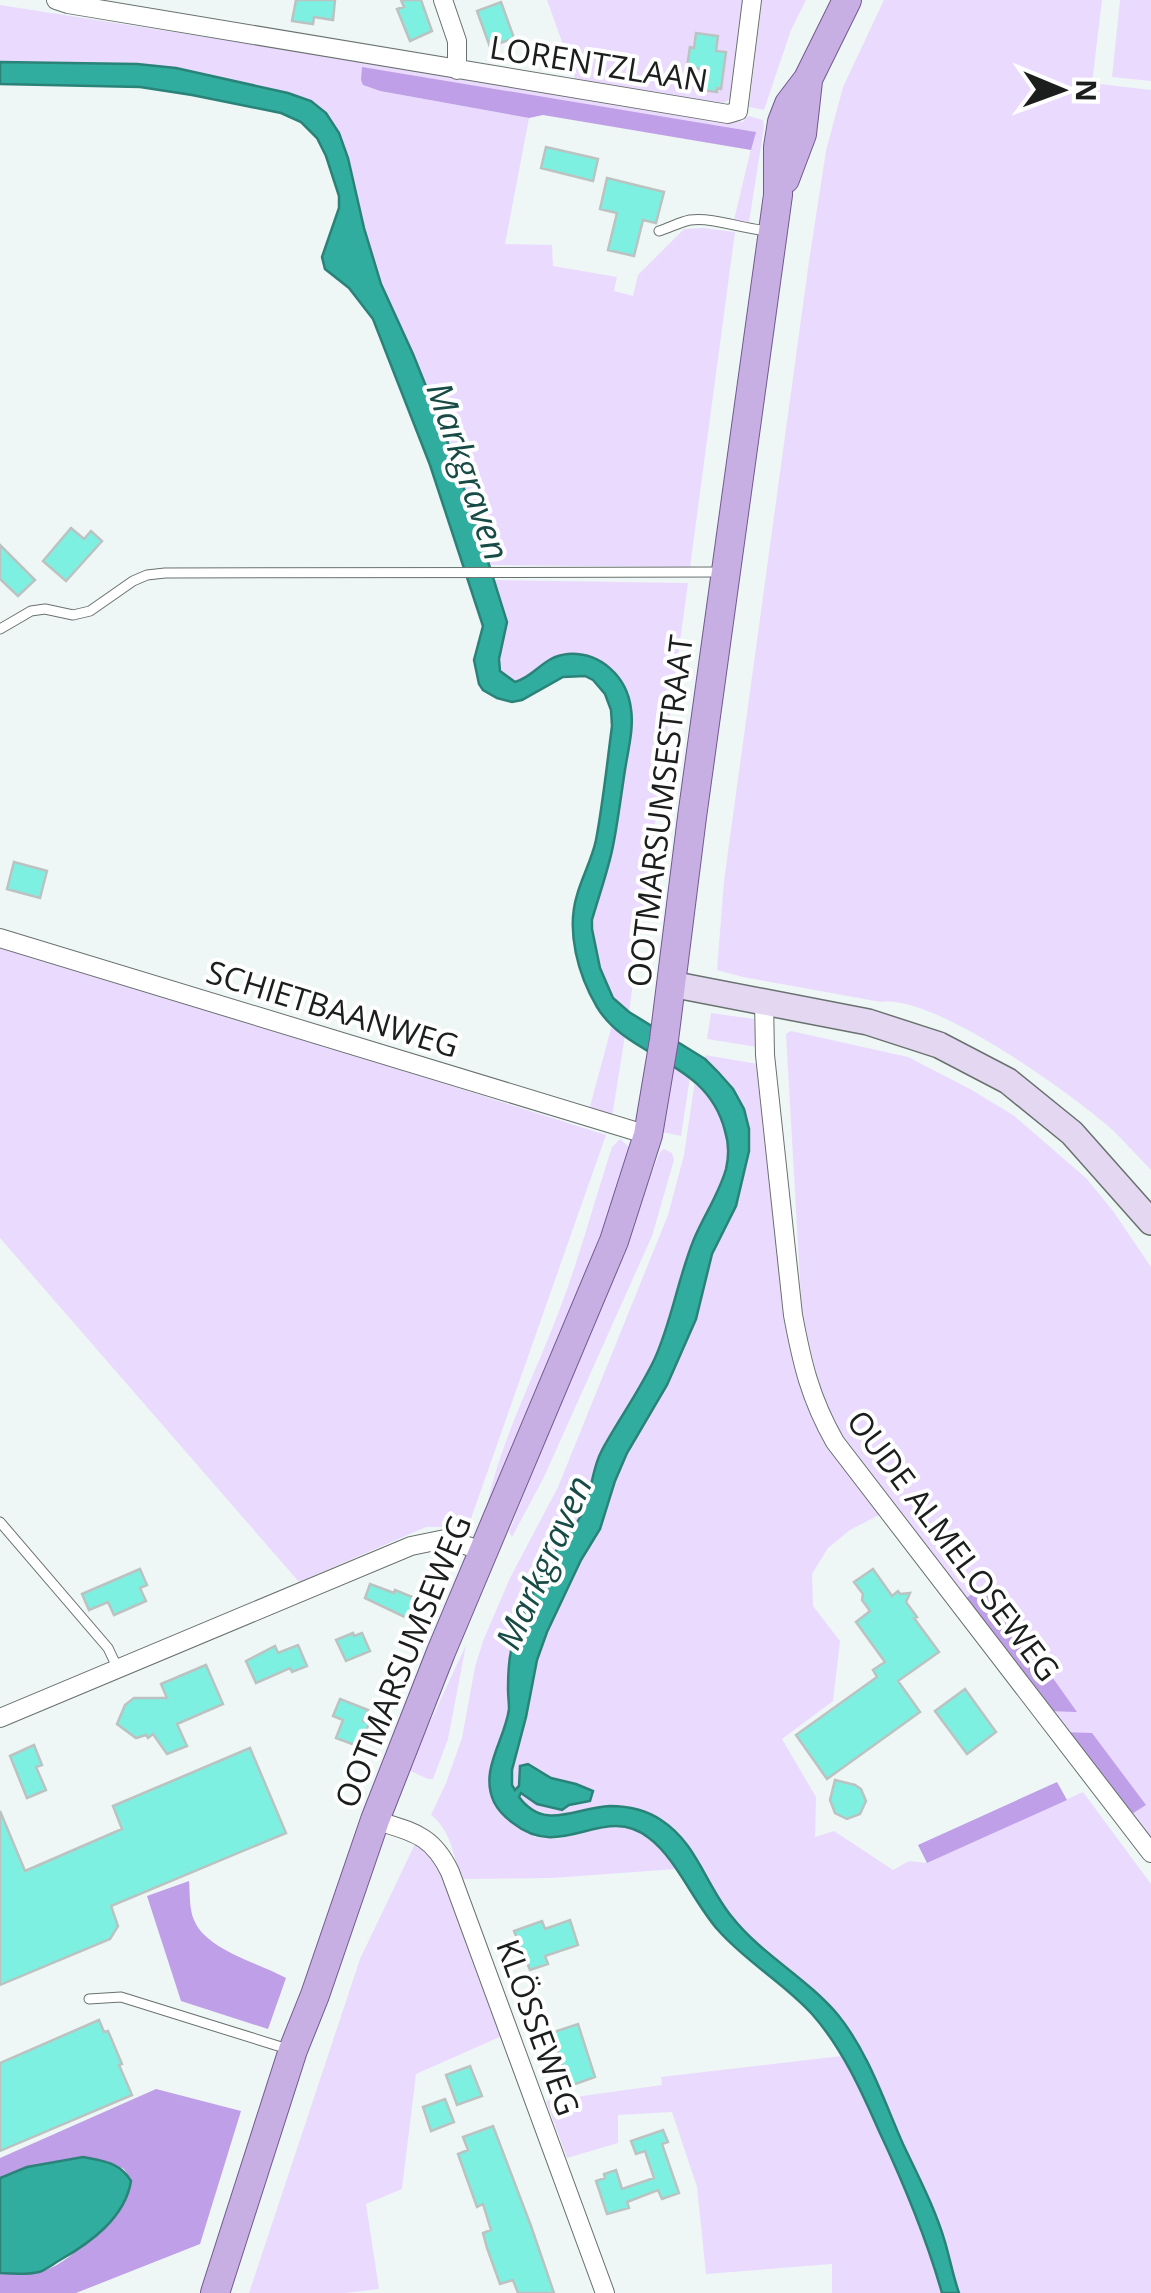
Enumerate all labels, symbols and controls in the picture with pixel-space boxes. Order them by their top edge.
street label: LORENTZLAAN [487,25,711,101]
north arrow [1011,40,1111,140]
text: N [1068,79,1106,102]
water label: Markgraven [417,376,521,566]
street label: OOTMARSUMSESTRAAT [616,632,702,989]
street label: SCHIETBAANWEG [202,949,464,1067]
street label: OUDE ALMELOSEWEG [838,1401,1070,1689]
water label: Markgraven [484,1468,602,1656]
street label: OOTMARSUMSEWEG [324,1508,480,1814]
street label: KLÖSSEWEG [487,1933,591,2121]

